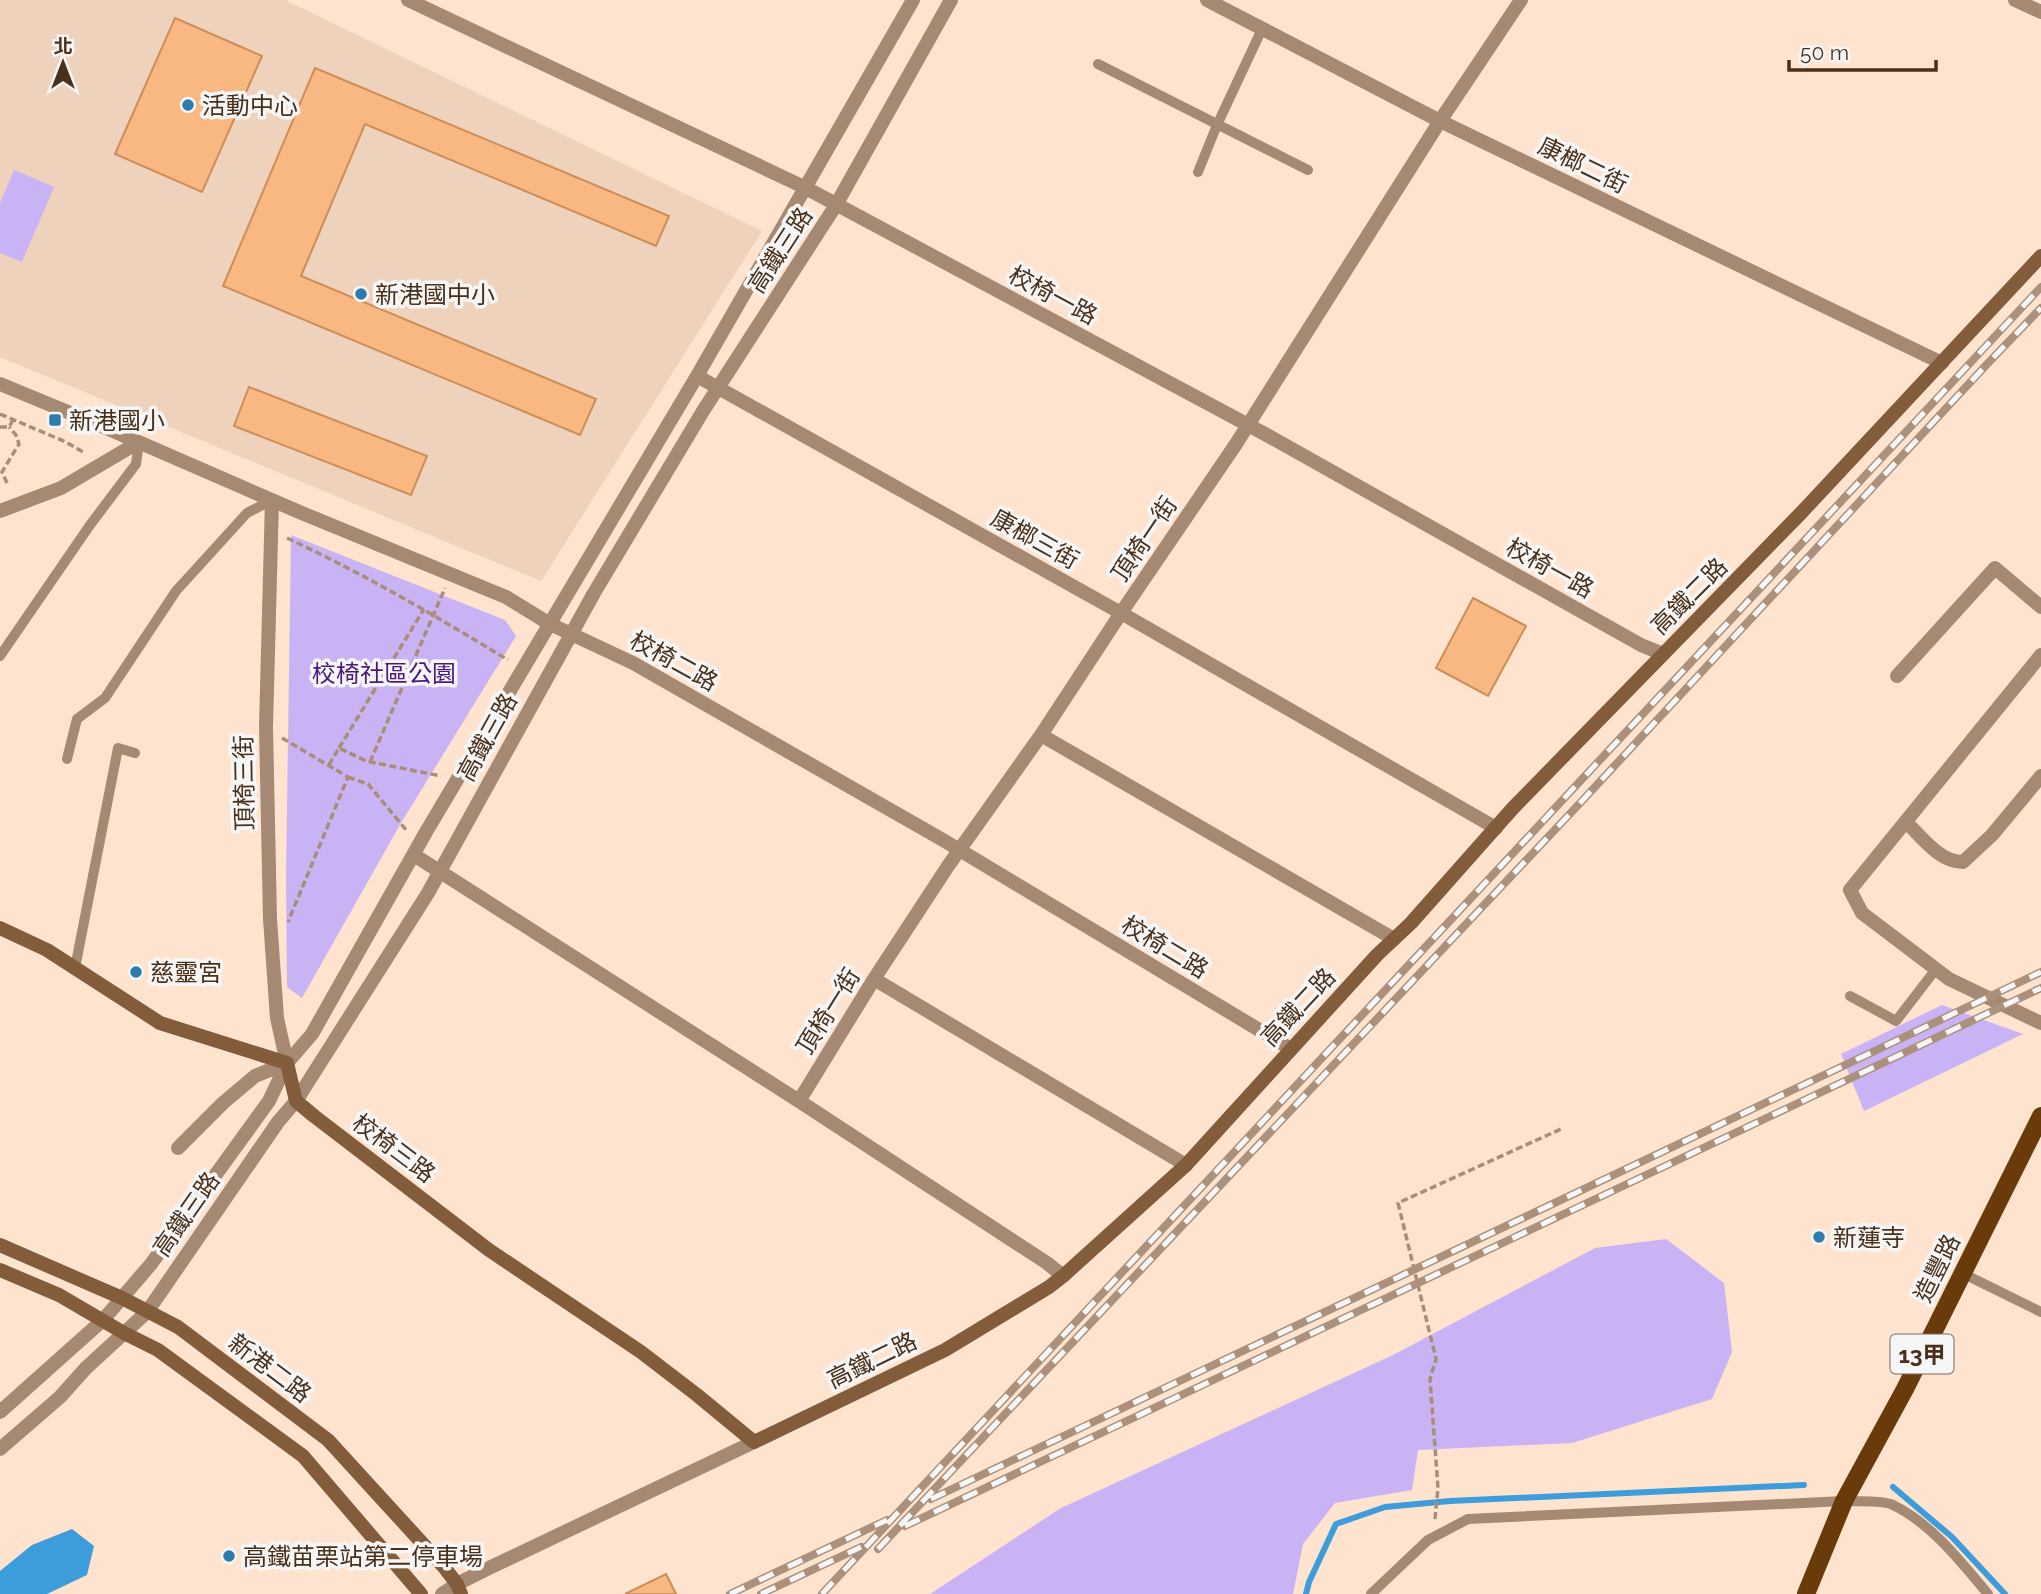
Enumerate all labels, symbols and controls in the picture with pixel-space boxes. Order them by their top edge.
north arrow [28,28,98,98]
scale bar [1789,28,1936,72]
text: 北 [53,35,73,57]
text: 50 m [1800,40,1849,65]
place label: 活動中心 [202,91,298,120]
marker: 活動中心 [180,97,196,113]
street label: 康榔二街 [1534,131,1632,199]
street label: 高鐵三路 [742,202,818,298]
street label: 校椅一路 [1004,260,1102,330]
place label: 新港國中小 [375,280,495,309]
marker: 新港國中小 [353,286,369,302]
place label: 新港國小 [69,406,165,435]
marker: 新港國小 [47,412,63,428]
street label: 頂椅一街 [1105,491,1183,587]
street label: 康榔三街 [986,503,1084,575]
street label: 校椅一路 [1501,532,1599,604]
street label: 高鐵二路 [1645,552,1733,640]
street label: 校椅二路 [625,625,723,697]
park label: 校椅社區公園 [312,659,456,688]
street label: 高鐵三路 [451,688,523,786]
street label: 頂椅三街 [229,735,259,831]
street label: 校椅二路 [1116,910,1214,984]
place label: 慈靈宮 [150,958,222,987]
street label: 高鐵二路 [1255,962,1341,1052]
street label: 頂椅一街 [790,963,866,1059]
marker: 慈靈宮 [128,964,144,980]
street label: 校椅三路 [347,1108,441,1188]
street label: 高鐵三路 [147,1166,225,1262]
place label: 新蓮寺 [1833,1223,1905,1252]
marker: 新蓮寺 [1811,1229,1827,1245]
street label: 造豐路 [1908,1229,1966,1307]
street label: 高鐵二路 [823,1326,921,1394]
street label: 新港二路 [223,1328,317,1408]
road number: 13甲 [1890,1334,1954,1373]
place label: 高鐵苗栗站第二停車場 [243,1542,483,1571]
marker: 高鐵苗栗站第二停車場 [221,1548,237,1564]

